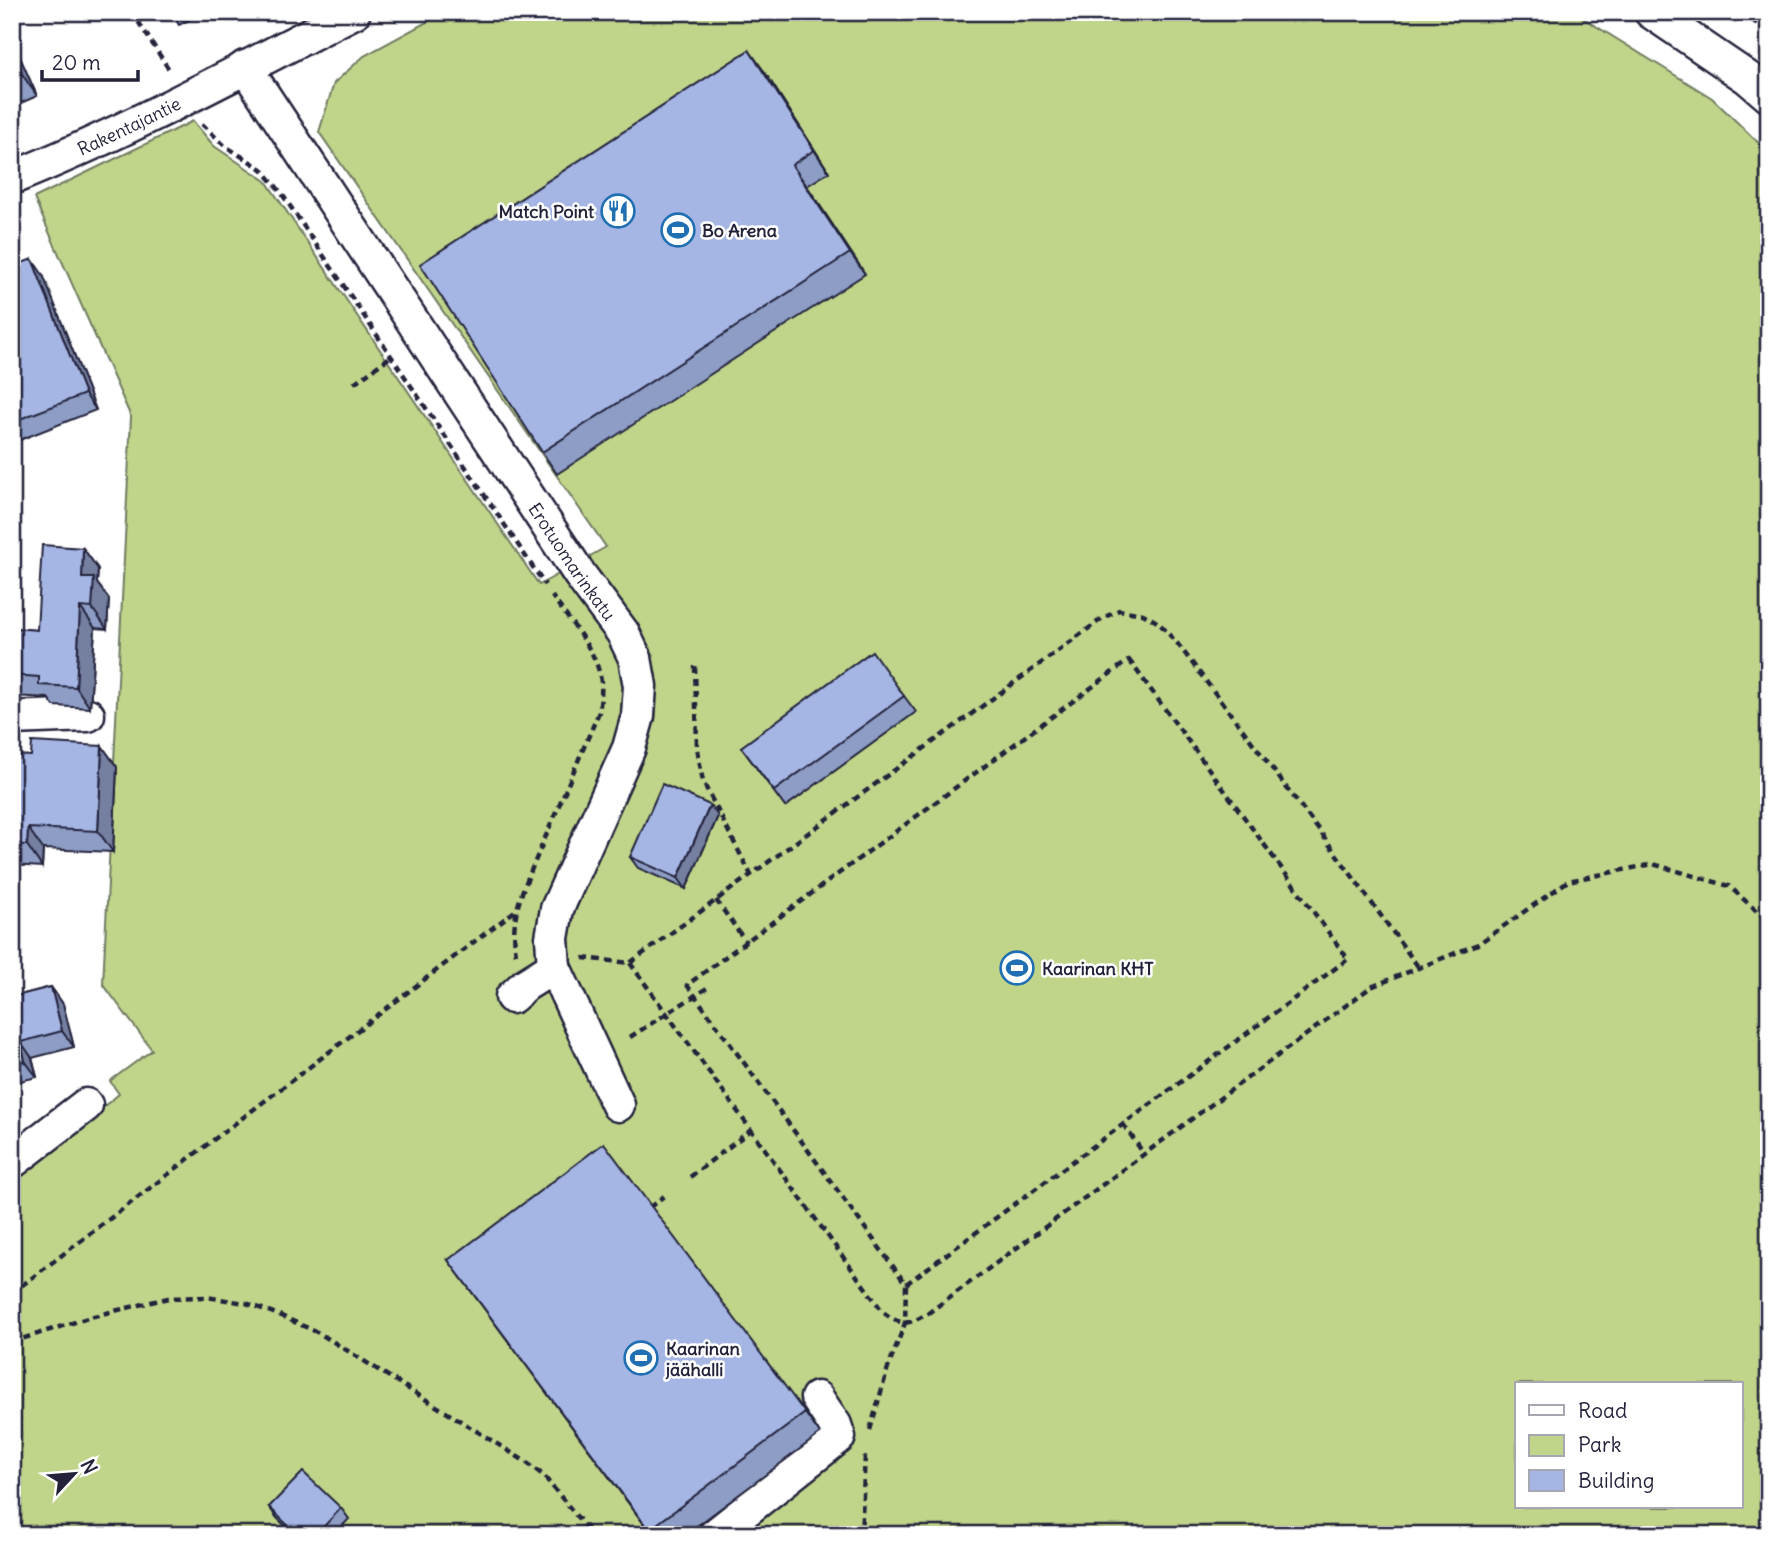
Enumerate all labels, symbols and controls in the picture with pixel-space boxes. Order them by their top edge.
scale bar [42,38,138,82]
text: 20 m [52,49,101,76]
street label: Rakentajantie [74,91,184,160]
restaurant icon: Match Point [599,192,637,230]
place label: Match Point [498,200,595,223]
sports icon: Bo Arena [659,211,697,249]
place label: Bo Arena [702,219,777,242]
street label: Erotuomarinkatu [524,498,621,625]
sports icon: Kaarinan KHT [998,949,1036,987]
place label: Kaarinan KHT [1042,957,1154,980]
place label: Kaarinan jäähalli [665,1337,741,1381]
sports icon: Kaarinan jäähalli [622,1339,660,1377]
legend [1515,1382,1742,1508]
text: Road [1578,1397,1627,1424]
text: Park [1578,1431,1621,1458]
north arrow [38,1438,108,1508]
text: N [76,1455,103,1478]
text: Building [1578,1467,1654,1494]

